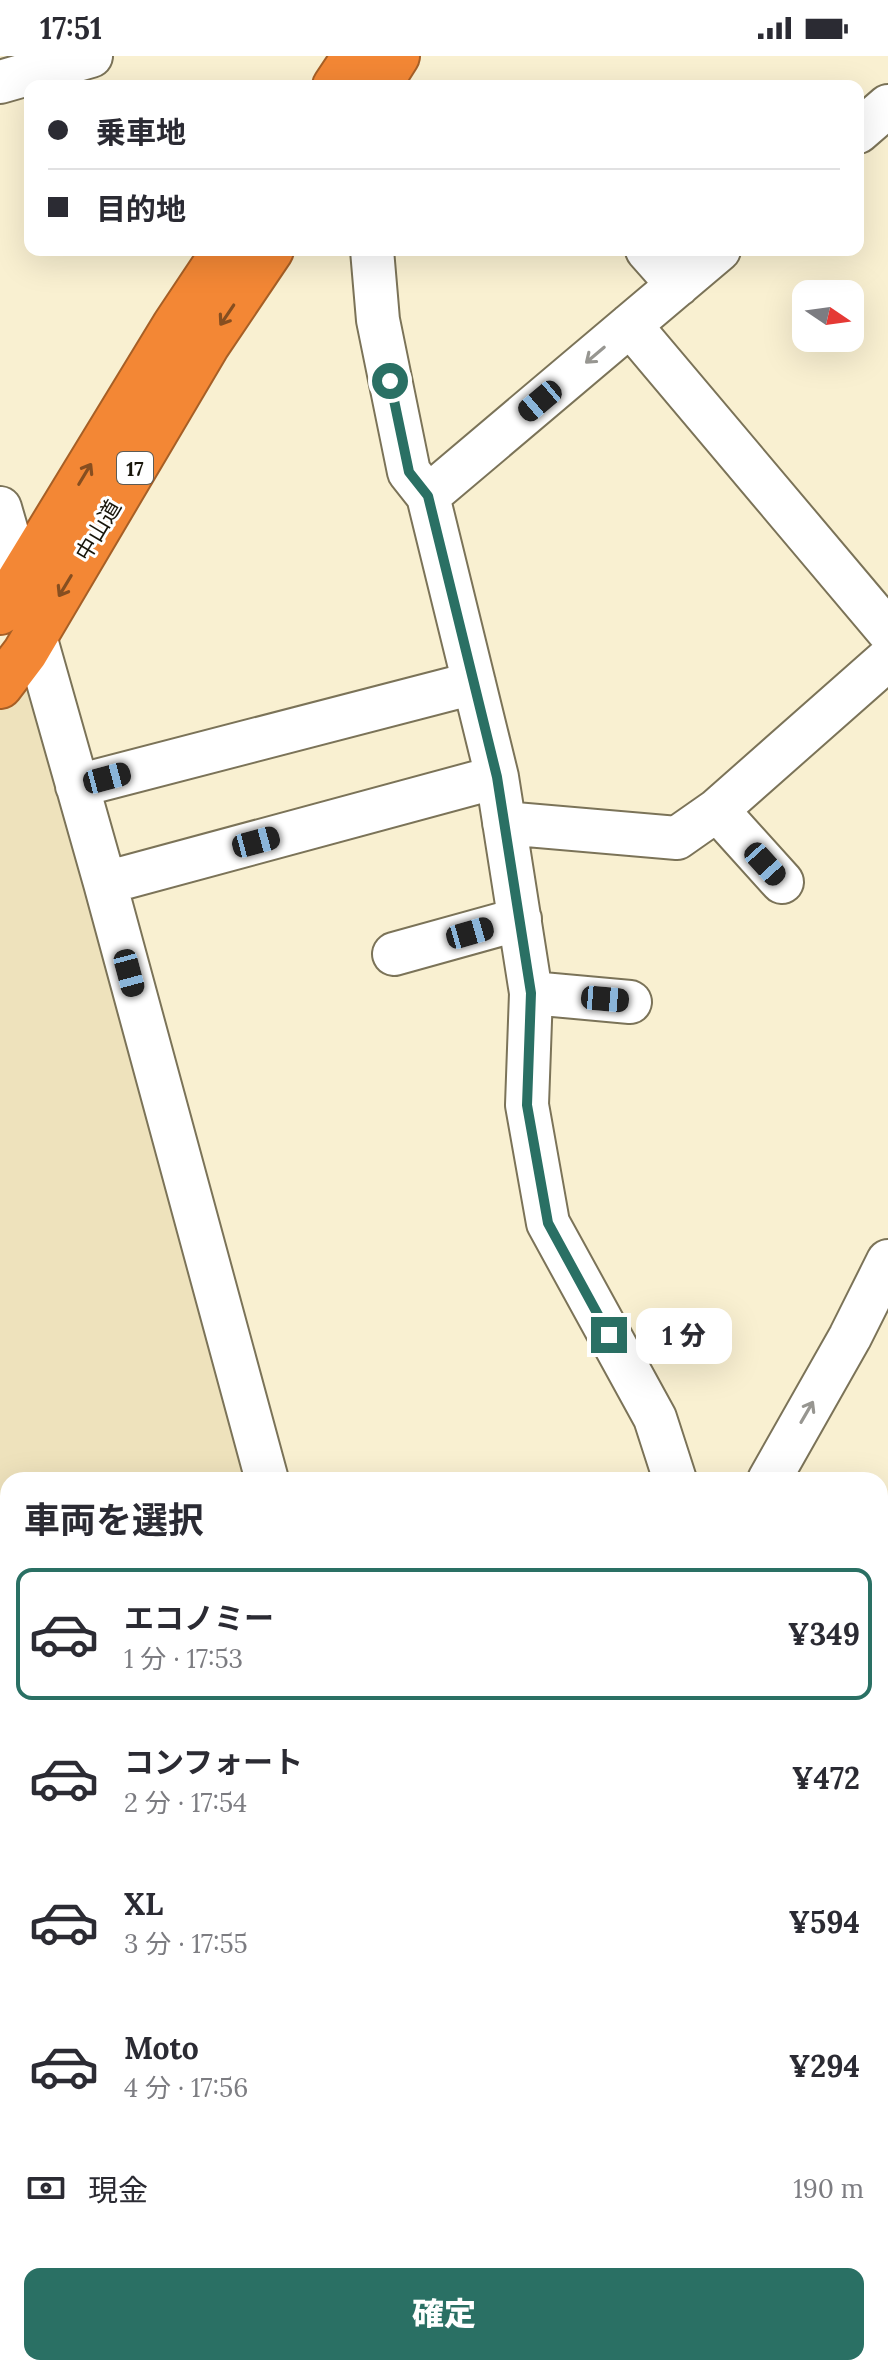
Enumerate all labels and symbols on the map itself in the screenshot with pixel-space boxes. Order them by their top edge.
north arrow [792,280,864,352]
one-way arrow [219,303,236,325]
one-way arrow [585,346,606,364]
route start [372,363,408,399]
car [514,376,566,426]
road number: 17 [117,452,153,484]
one-way arrow [77,463,93,486]
street label: 中山道 [69,494,127,566]
one-way arrow [57,574,73,597]
car [81,760,133,796]
car [230,824,282,860]
car [740,838,790,890]
car [444,915,496,951]
car [111,947,147,999]
car [580,985,630,1013]
callout: 1 分 [637,1307,733,1363]
route end [591,1317,627,1353]
one-way arrow [799,1401,815,1424]

